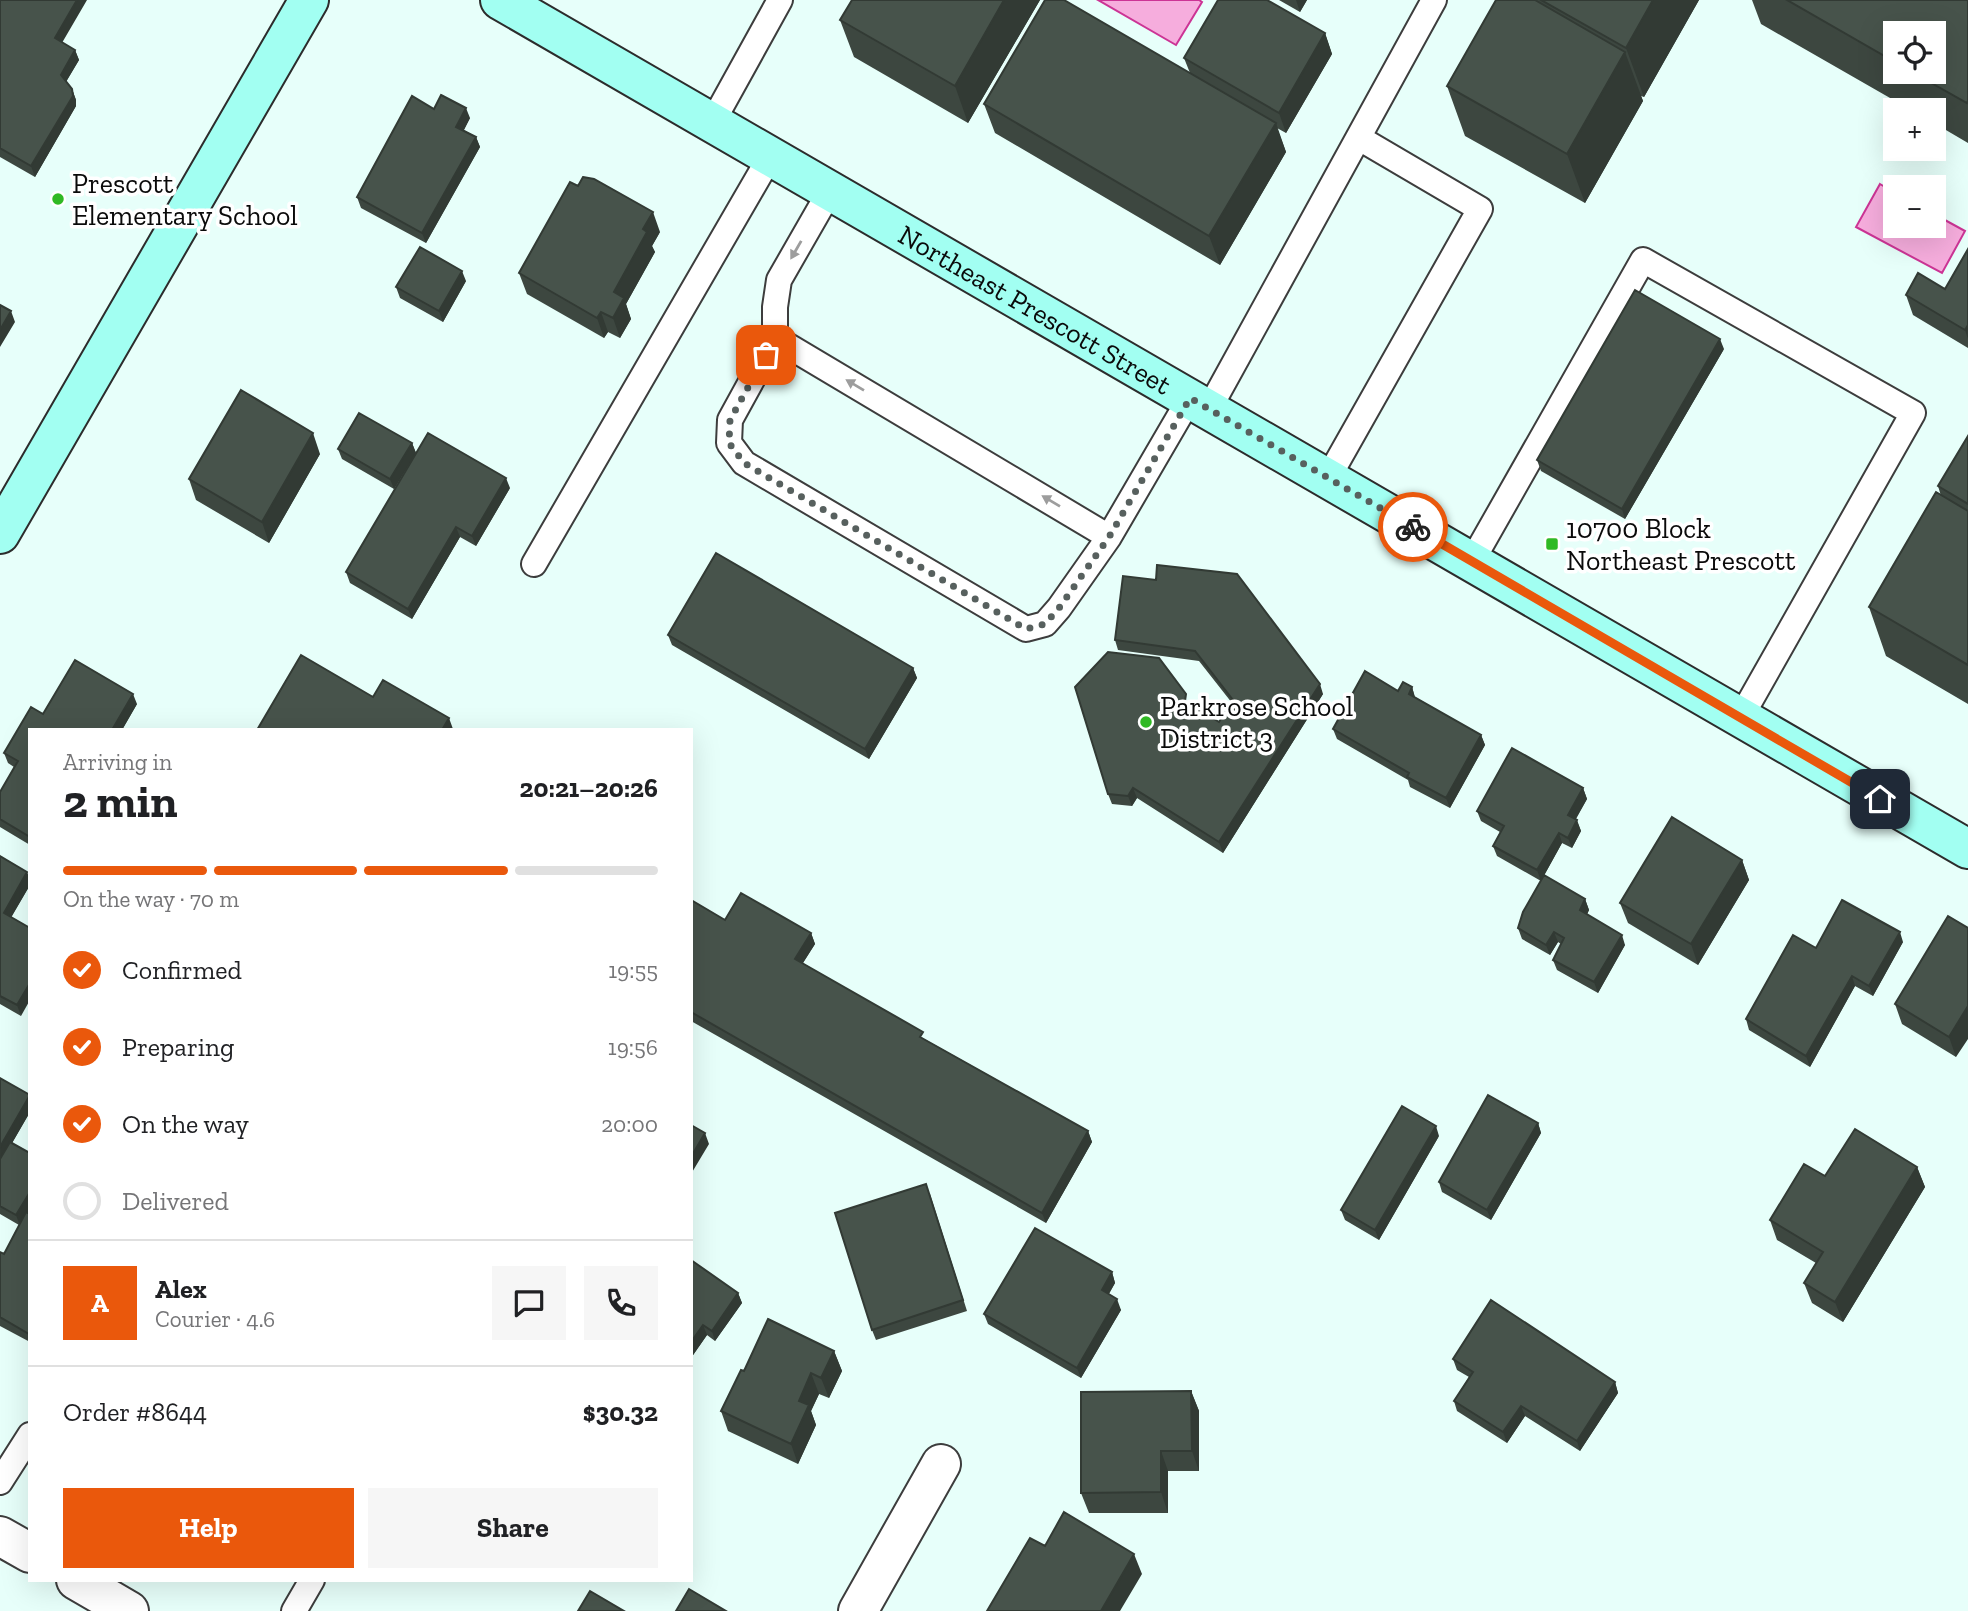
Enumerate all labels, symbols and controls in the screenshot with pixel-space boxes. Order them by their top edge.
map controls [1883,21,1946,238]
button: locate [1883,21,1946,84]
button: + [1883,98,1946,161]
place label: Prescott Elementary School [72,167,298,232]
button: − [1883,175,1946,238]
marker: Prescott Elementary School [50,191,66,207]
street label: Northeast Prescott Street [893,218,1178,401]
one-way arrow [789,241,802,260]
pin [736,325,796,385]
icon: bag [747,336,785,374]
one-way arrow [845,379,865,391]
courier [1378,492,1448,562]
one-way arrow [1041,495,1060,507]
icon: bike [1394,508,1432,546]
place label: 10700 Block Northeast Prescott [1566,512,1796,577]
marker: 10700 Block Northeast Prescott [1544,536,1560,552]
place label: Parkrose School District 3 [1160,690,1353,755]
marker: Parkrose School District 3 [1138,714,1154,730]
text: Arriving in [63,748,172,776]
pin [1850,769,1910,829]
text: 20:21–20:26 [520,772,658,804]
text: 2 min [63,774,178,829]
icon: home [1861,780,1899,818]
text: On the way · 70 m [63,885,239,913]
icon: check [63,951,101,989]
text: Confirmed [122,954,242,986]
text: 19:55 [608,956,658,984]
icon: check [63,1028,101,1066]
text: Preparing [122,1031,234,1063]
text: 19:56 [608,1033,658,1061]
icon: check [63,1105,101,1143]
text: On the way [122,1108,249,1140]
text: 20:00 [601,1110,658,1138]
text: Delivered [122,1185,229,1217]
button: chat [492,1266,566,1340]
button: phone [584,1266,658,1340]
text: Alex [155,1273,207,1305]
text: A [91,1287,109,1319]
text: Courier · 4.6 [155,1305,275,1333]
text: Order #8644 [63,1396,207,1428]
text: $30.32 [583,1396,658,1428]
button: Help [63,1488,354,1568]
button: Share [368,1488,658,1568]

